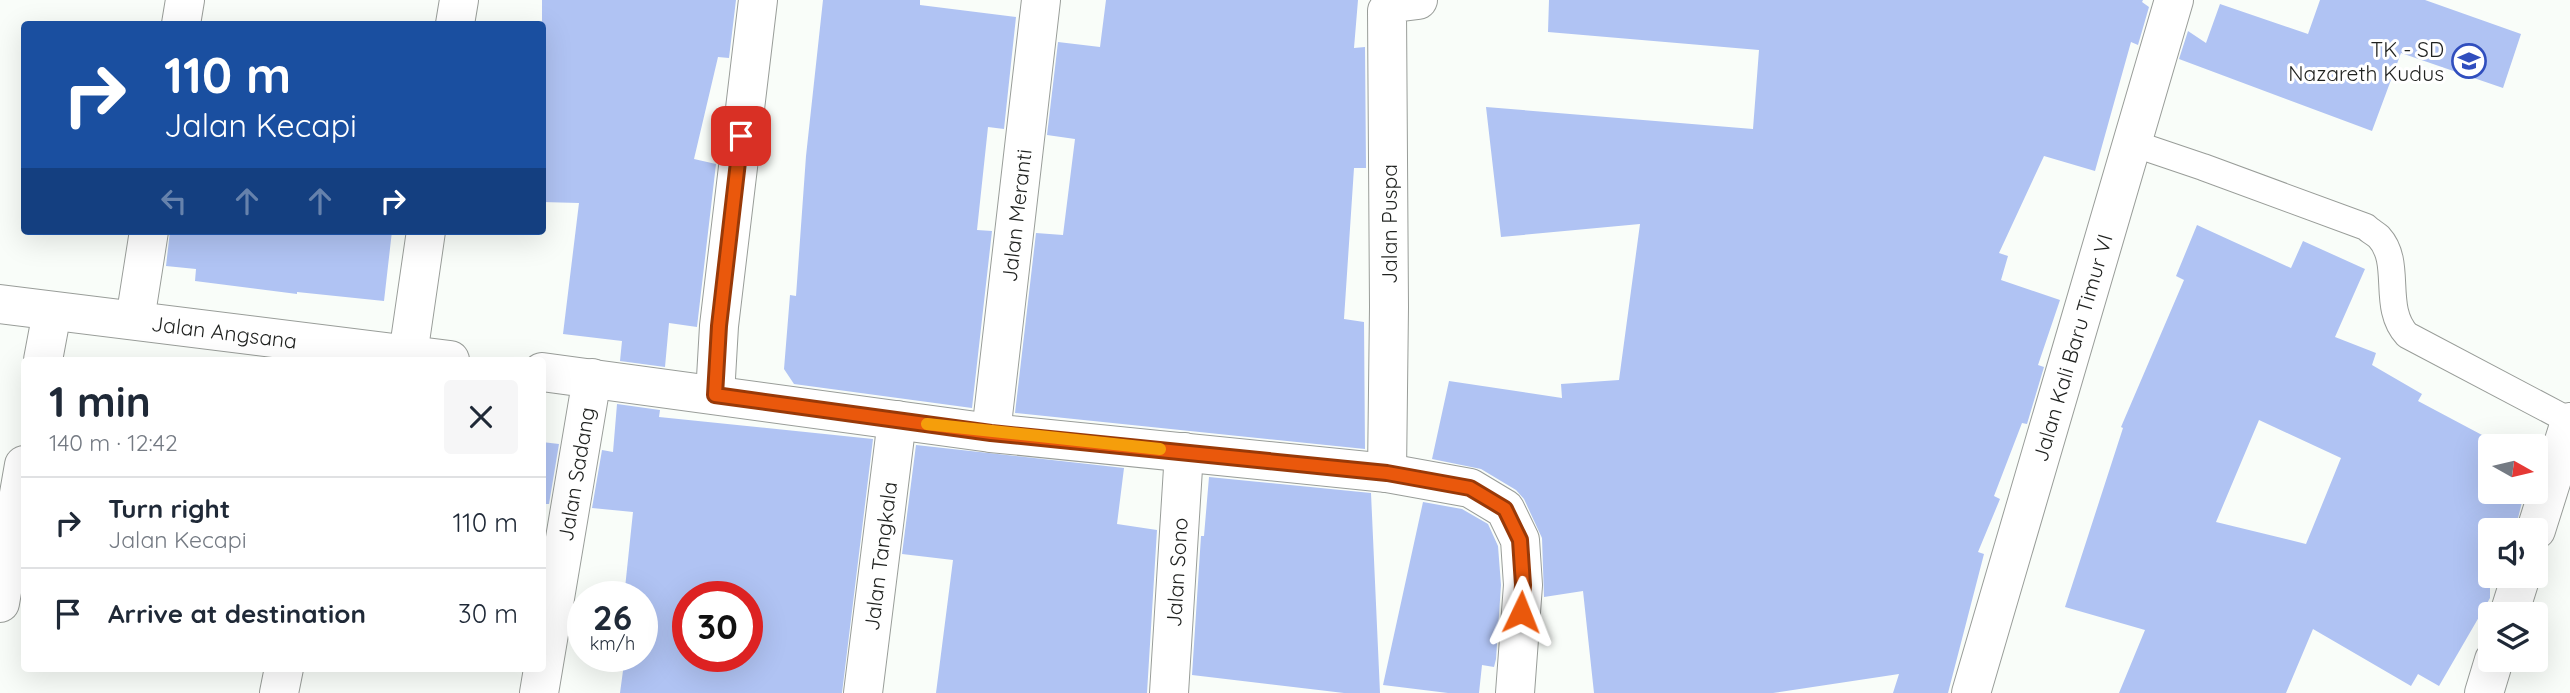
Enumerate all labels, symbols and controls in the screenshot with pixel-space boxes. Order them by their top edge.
place label: TK - SD Nazareth Kudus [2288,36,2444,86]
school or university icon: TK - SD Nazareth Kudus [2450,42,2488,80]
text: 110 m [164,44,291,105]
icon: right [49,49,140,140]
text: Jalan Kecapi [164,105,357,145]
pin [711,106,771,166]
icon: arrive [722,117,760,155]
street label: Jalan Meranti [996,147,1037,283]
street label: Jalan Puspa [1376,164,1402,284]
icon: left [155,182,193,220]
icon: ahead [228,182,266,220]
icon: ahead [301,182,339,220]
icon: right [374,182,412,220]
street label: Jalan Kali Baru Timur VI [2027,231,2118,464]
street label: Jalan Angsana [150,310,299,354]
text: 1 min [49,375,151,428]
button: close [444,380,518,454]
street label: Jalan Sadang [552,405,600,543]
text: 140 m · 12:42 [49,428,178,457]
north arrow [2478,434,2548,504]
map controls [2478,434,2548,672]
street label: Jalan Tangkala [858,480,902,632]
text: Turn right [108,492,230,525]
icon: right [49,504,87,542]
text: 110 m [452,506,518,539]
street label: Jalan Sono [1160,517,1193,628]
button: sound [2478,518,2548,588]
text: Jalan Kecapi [108,525,247,554]
position arrow [1484,575,1558,649]
speed limit sign: 30 [672,581,763,672]
icon: arrive [49,595,87,633]
text: 26 [593,595,632,639]
text: Arrive at destination [108,597,366,630]
text: 30 m [458,597,518,630]
button: layers [2478,602,2548,672]
text: km/h [590,632,635,655]

